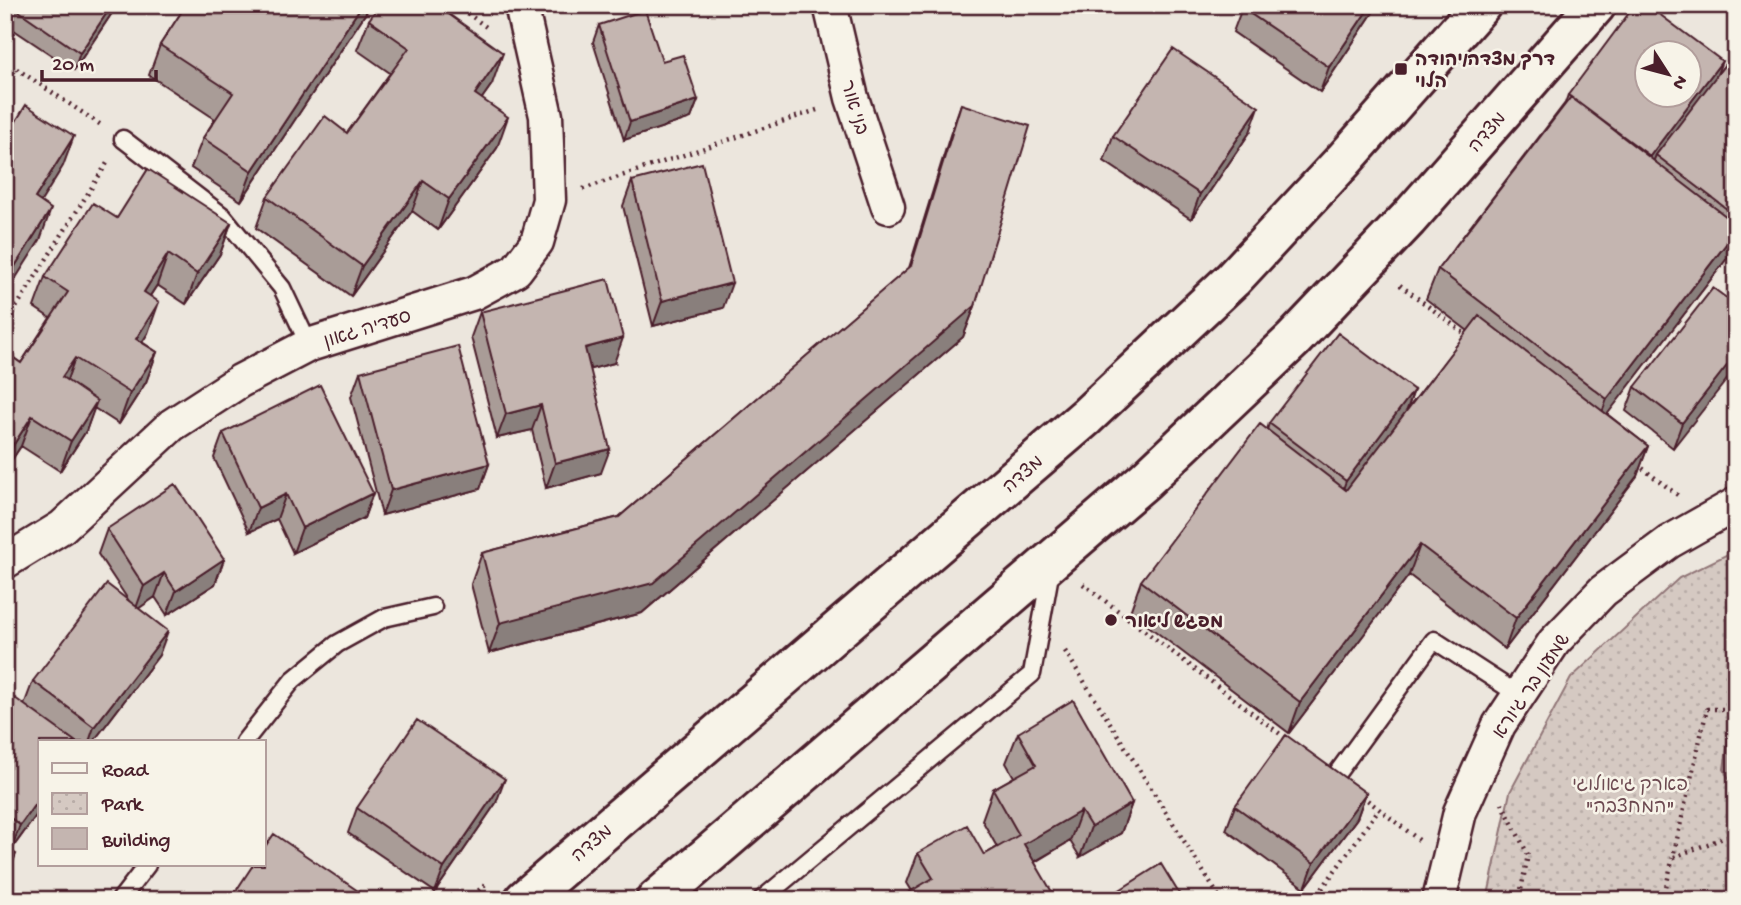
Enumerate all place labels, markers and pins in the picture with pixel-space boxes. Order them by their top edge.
place label: דרך מצדה/יהודה הלוי [1415,50,1555,95]
marker: דרך מצדה/יהודה הלוי [1393,61,1409,77]
place label: מפגש ליאור [1125,611,1224,635]
marker: מפגש ליאור [1103,612,1119,628]

